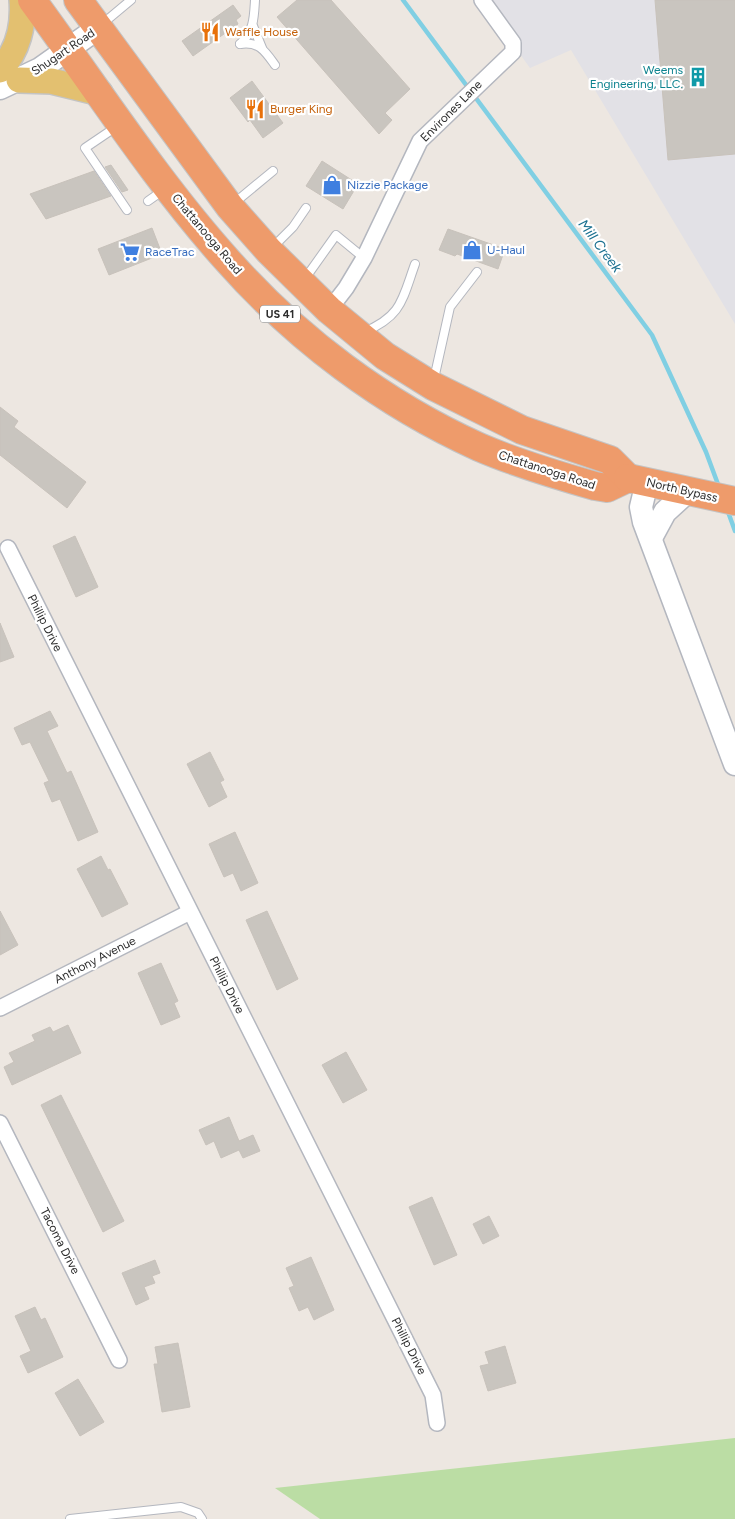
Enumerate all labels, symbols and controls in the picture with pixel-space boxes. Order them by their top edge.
restaurant icon: Waffle House [199,21,221,43]
place label: Waffle House [225,25,298,39]
street label: Shugart Road [29,26,97,78]
place label: Weems Engineering, LLC. [590,63,683,91]
building icon: Weems Engineering, LLC. [687,66,709,88]
street label: Environes Lane [417,77,485,145]
restaurant icon: Burger King [244,98,266,120]
place label: Burger King [270,102,333,116]
shop icon: Nizzie Package [321,174,343,196]
place label: Nizzie Package [347,178,428,192]
street label: Chattanooga Road [169,191,245,277]
water label: Mill Creek [575,216,626,277]
shop icon: U-Haul [461,239,483,261]
supermarket icon: RaceTrac [119,241,141,263]
place label: U-Haul [487,243,525,257]
place label: RaceTrac [145,245,195,259]
road number: US 41 [260,306,300,322]
street label: Chattanooga Road [497,448,597,492]
street label: North Bypass [645,475,719,505]
street label: Phillip Drive [25,592,66,654]
street label: Anthony Avenue [52,933,138,987]
street label: Phillip Drive [207,954,248,1016]
street label: Tacoma Drive [37,1206,83,1277]
street label: Phillip Drive [389,1315,430,1377]

